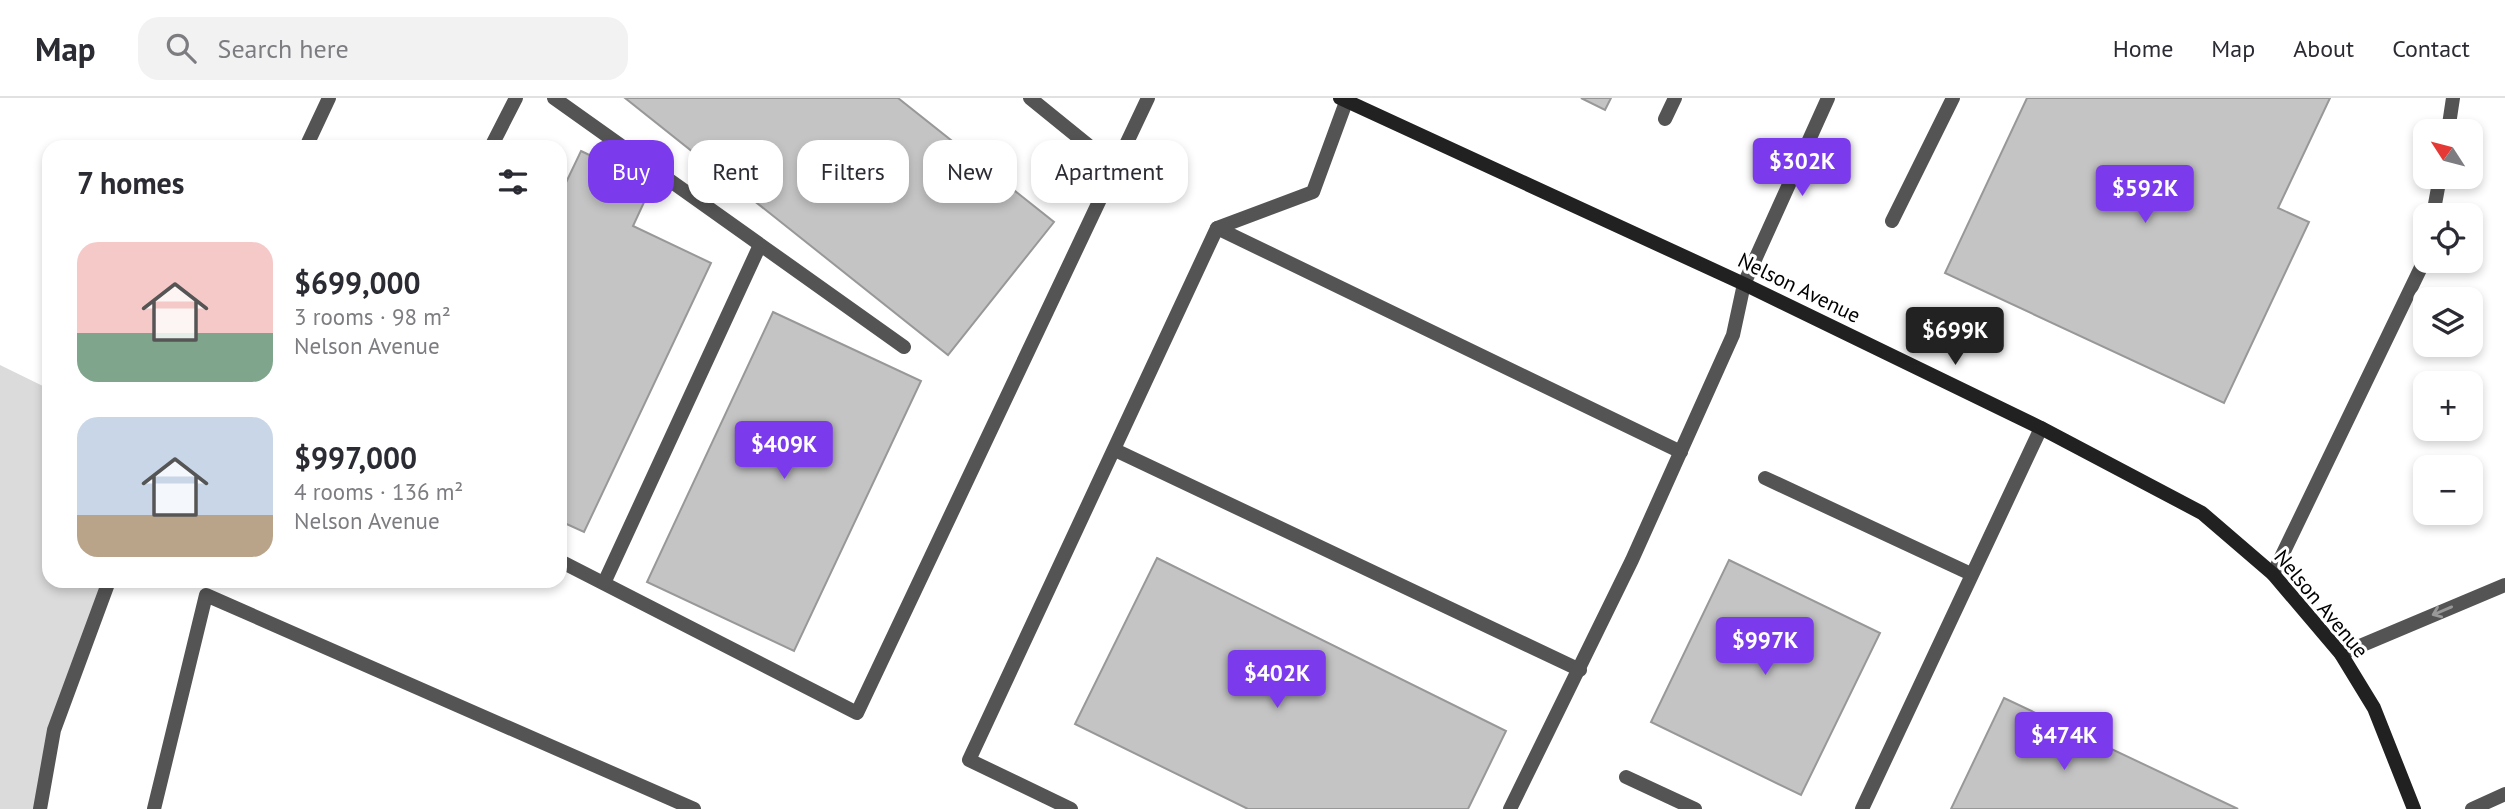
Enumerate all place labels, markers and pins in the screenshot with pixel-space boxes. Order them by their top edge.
pin: $302K [1753,139,1851,198]
pin: $592K [2096,166,2194,225]
pin: $699K [1906,308,2004,367]
pin: $409K [735,422,833,481]
pin: $997K [1716,618,1814,677]
pin: $402K [1228,650,1326,710]
pin: $474K [2015,712,2113,772]

